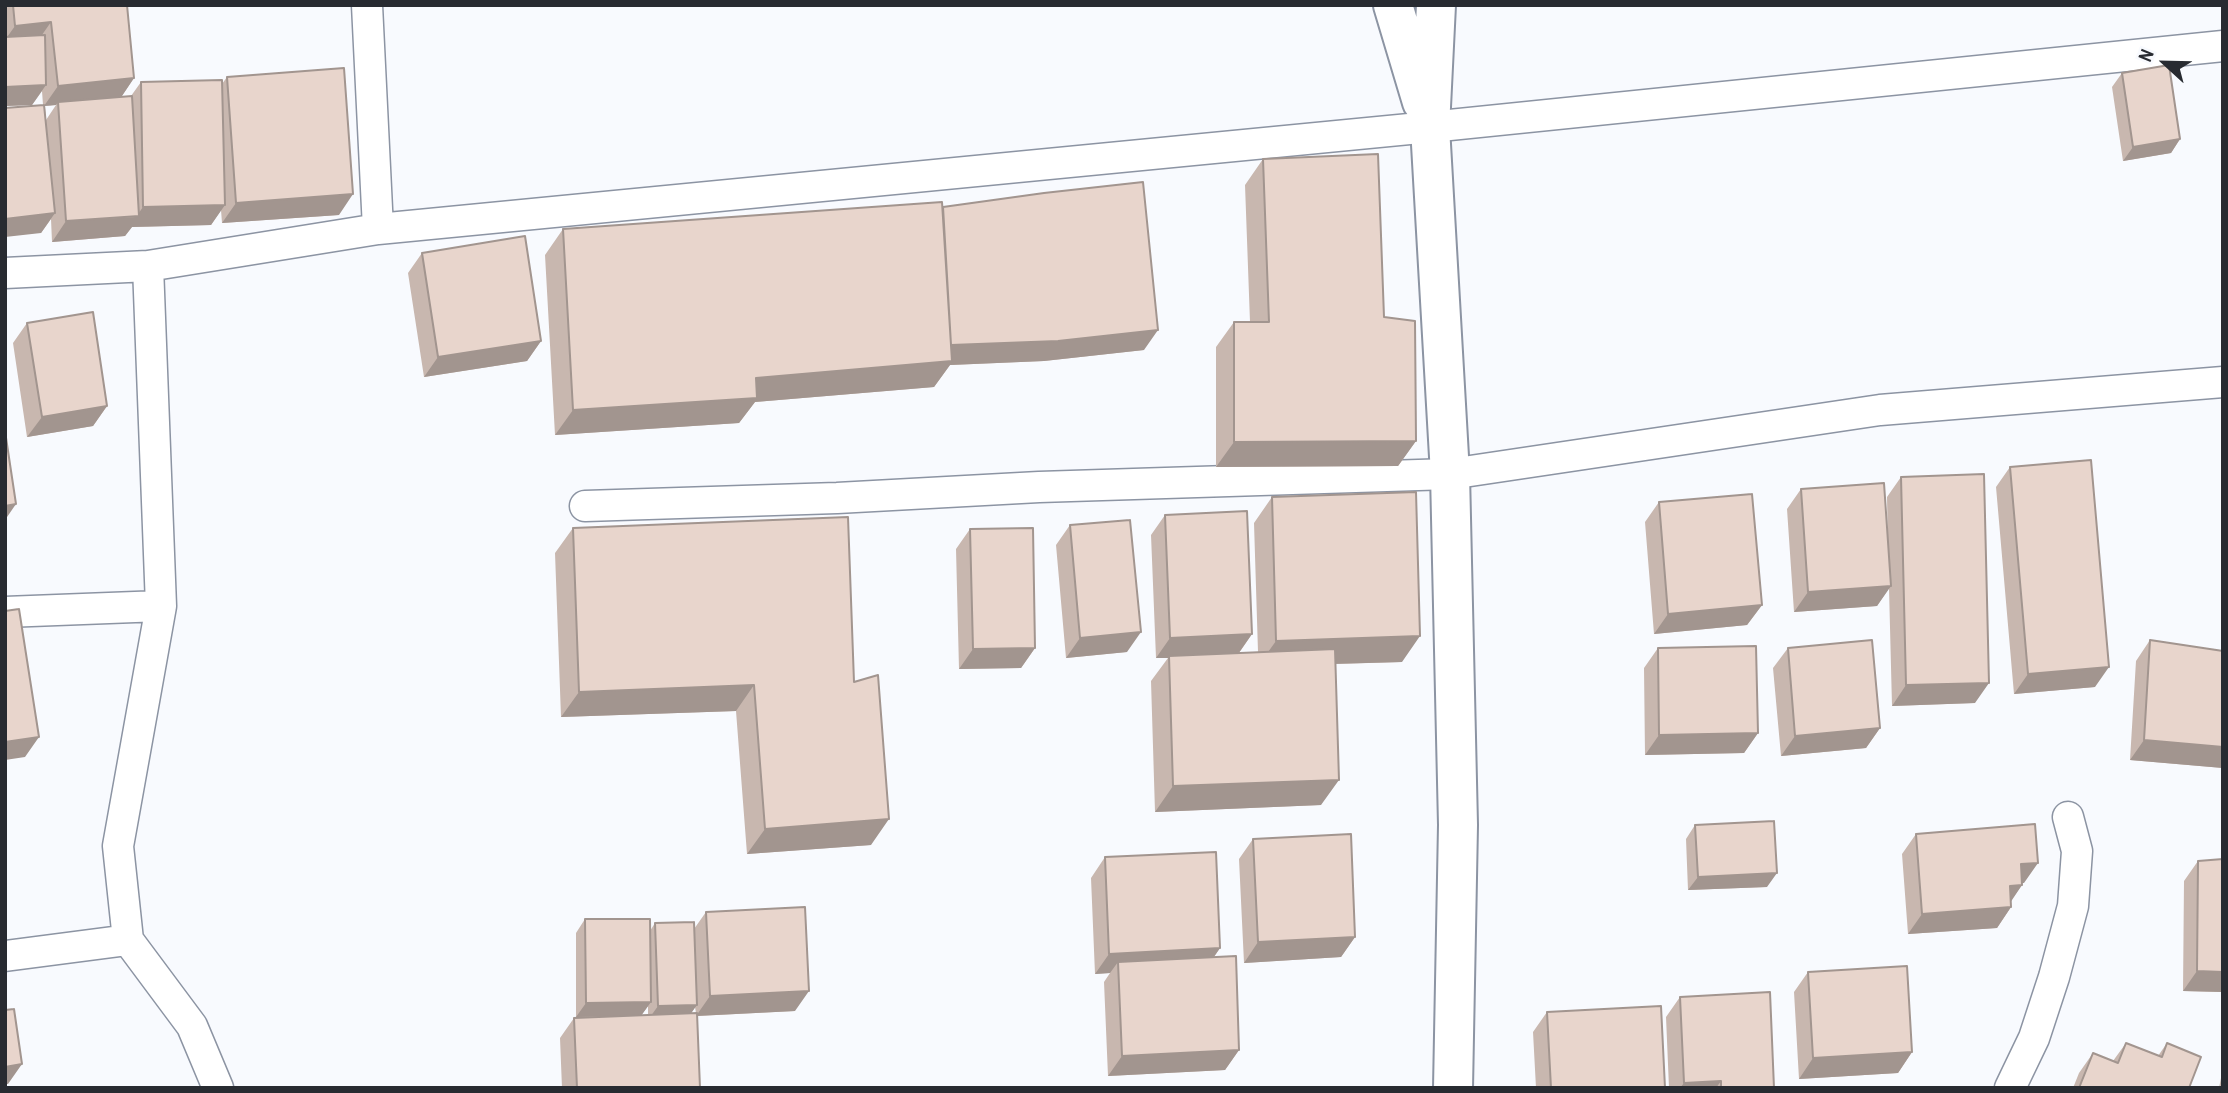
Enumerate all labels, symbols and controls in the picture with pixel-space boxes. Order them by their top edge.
north arrow [2130,28,2200,98]
text: N [2131,45,2160,65]

